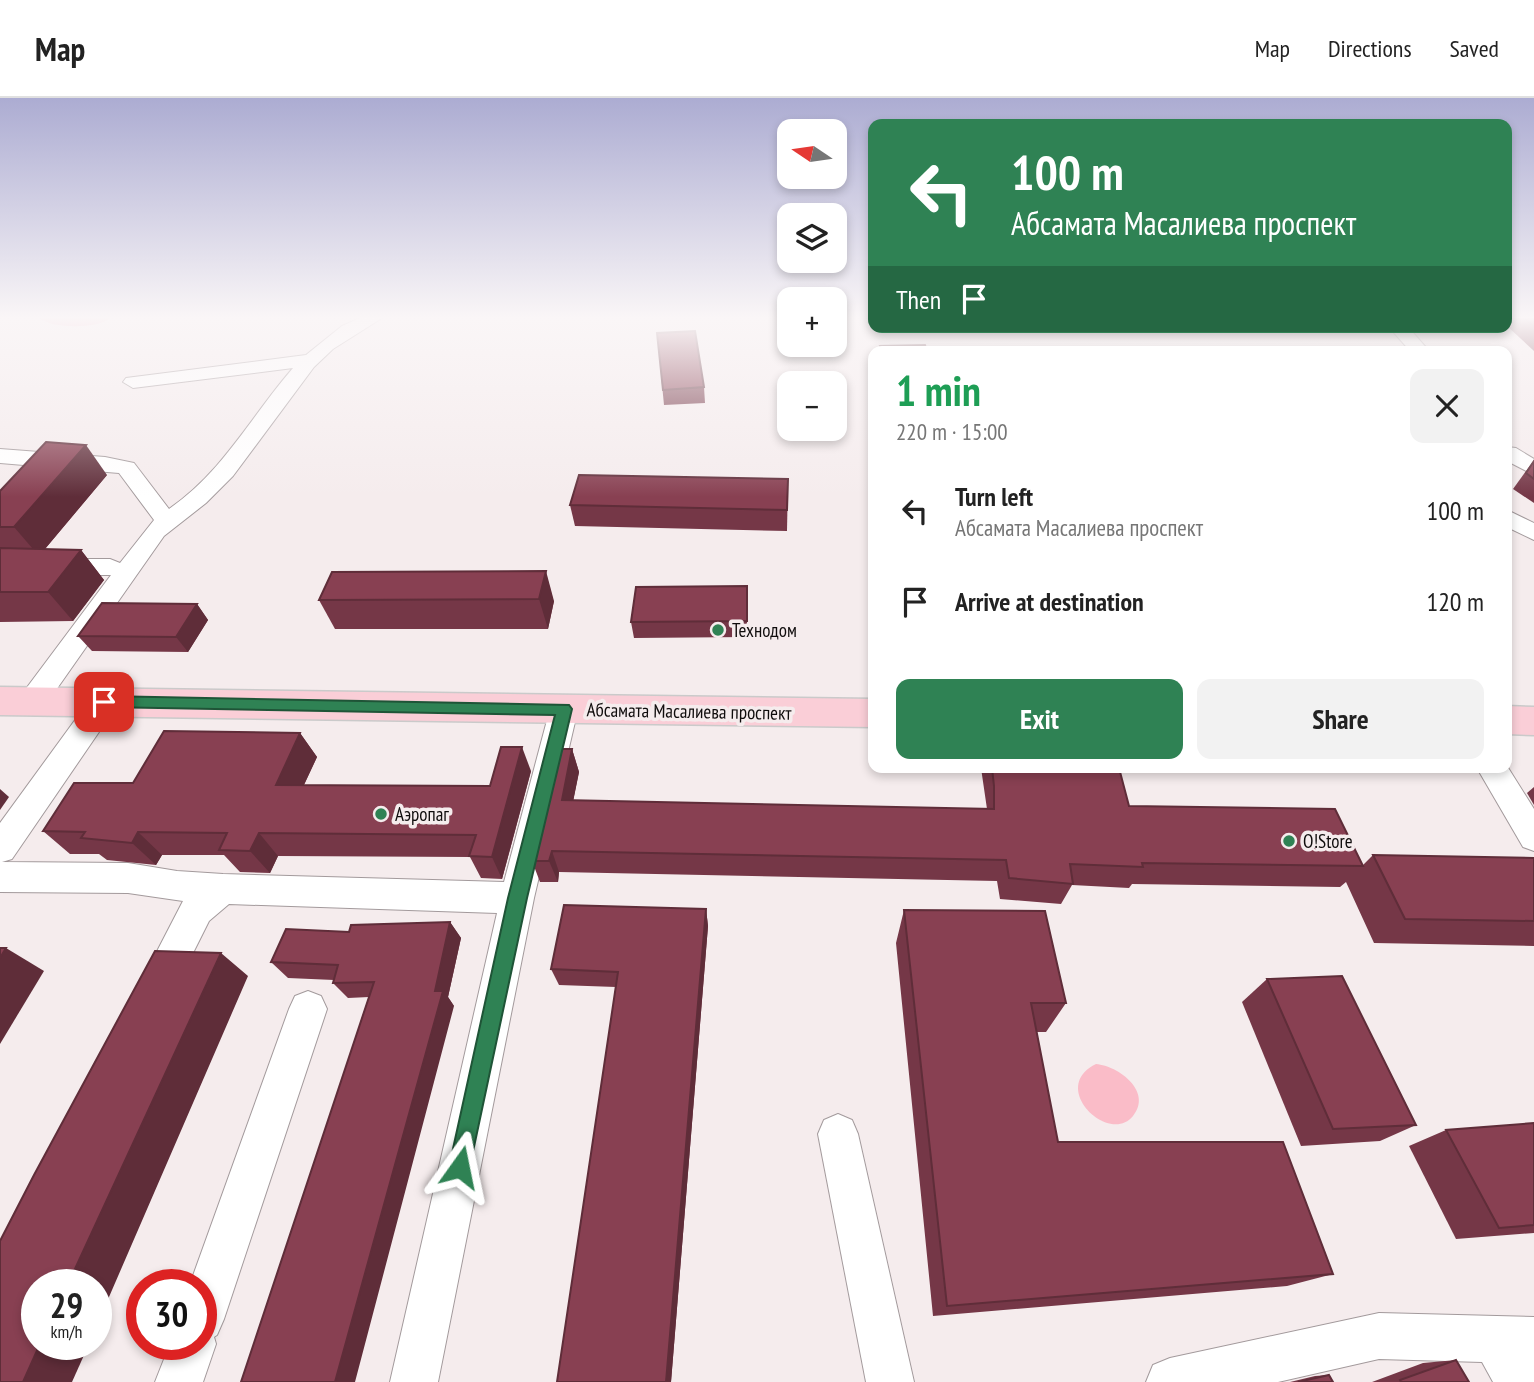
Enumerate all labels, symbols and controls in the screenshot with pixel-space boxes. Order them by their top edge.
text: Map [35,27,85,70]
text: Map [1255,33,1290,64]
text: Directions [1328,33,1412,64]
text: Saved [1450,33,1499,64]
north arrow [777,119,847,189]
map controls [777,119,847,441]
text: 100 m [1011,140,1124,204]
icon: left [896,147,987,238]
text: Абсамата Масалиева проспект [1011,202,1356,244]
button: layers [777,203,847,273]
icon: arrive [955,280,993,318]
text: Then [896,283,941,316]
button: + [777,287,847,357]
text: 1 min [896,363,981,418]
button: close [1410,369,1484,443]
button: − [777,371,847,441]
text: 220 m · 15:00 [896,417,1008,446]
text: Turn left [955,480,1033,513]
icon: left [896,492,934,530]
text: 100 m [1426,494,1484,527]
text: Абсамата Масалиева проспект [955,513,1203,542]
icon: arrive [896,583,934,621]
text: Arrive at destination [955,585,1144,618]
text: 120 m [1426,585,1484,618]
place label: Технодом [732,618,797,642]
marker: Технодом [710,622,726,638]
pin [74,672,134,732]
button: Exit [896,679,1183,759]
button: Share [1197,679,1484,759]
icon: arrive [85,683,123,721]
street label: Абсамата Масалиева проспект [586,697,793,725]
place label: Аэропаг [395,802,449,826]
marker: Аэропаг [373,806,389,822]
place label: O!Store [1303,829,1353,853]
marker: O!Store [1281,833,1297,849]
position arrow [423,1130,497,1204]
speed limit sign: 30 [126,1269,217,1360]
text: 29 [50,1282,83,1328]
text: km/h [51,1320,82,1343]

